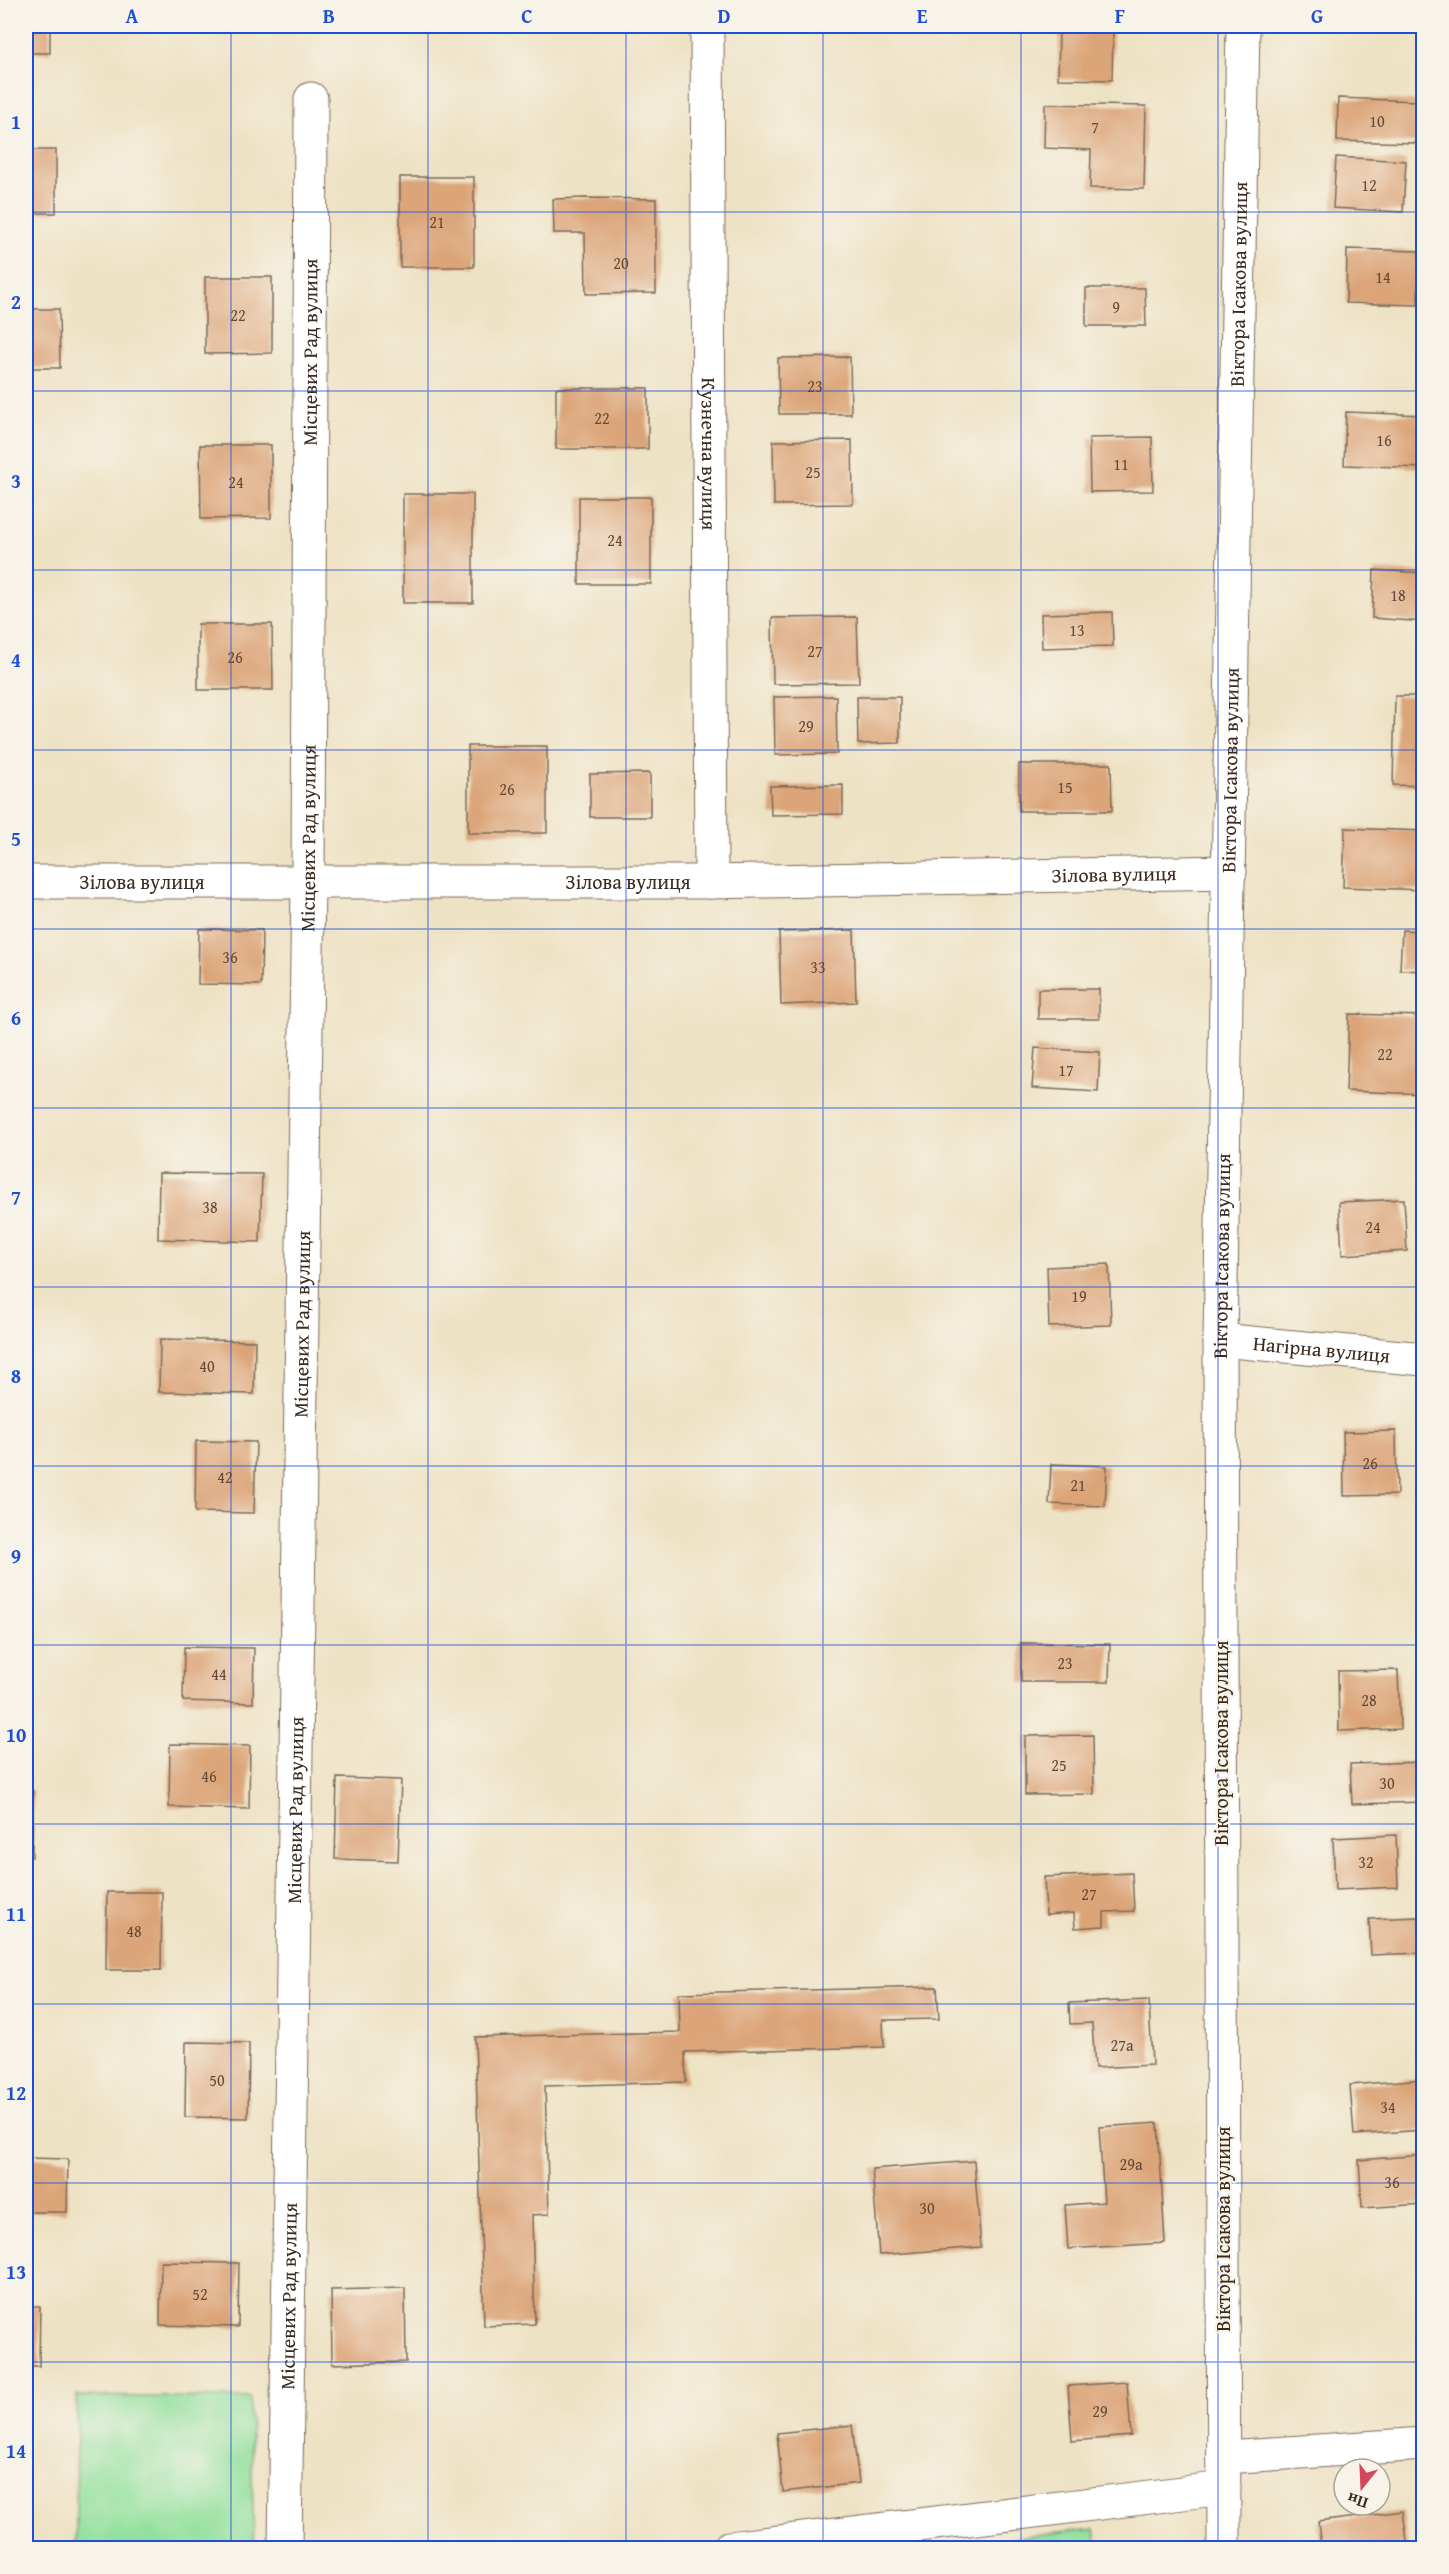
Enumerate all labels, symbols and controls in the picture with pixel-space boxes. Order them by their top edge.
text: A [126,1,139,30]
text: B [323,1,335,30]
text: C [521,1,533,30]
text: D [717,1,731,30]
text: E [917,1,928,30]
text: F [1115,1,1125,30]
text: G [1311,1,1323,30]
text: 1 [11,107,21,136]
house number: 10 [1369,109,1385,133]
house number: 7 [1091,115,1099,139]
house number: 12 [1361,173,1377,197]
street label: Віктора Ісакова вулиця [1222,181,1254,387]
house number: 21 [429,210,445,234]
house number: 20 [613,251,629,275]
street label: Місцевих Рад вулиця [295,258,324,446]
house number: 14 [1375,265,1391,289]
text: 2 [11,287,21,316]
house number: 9 [1112,295,1120,319]
house number: 22 [230,303,246,327]
house number: 23 [807,374,823,398]
street label: Кузнечна вулиця [695,378,724,530]
house number: 22 [594,406,610,430]
house number: 16 [1376,428,1392,452]
house number: 11 [1113,452,1129,476]
house number: 25 [805,460,821,484]
text: 3 [11,466,21,495]
house number: 24 [228,470,244,494]
house number: 24 [607,528,623,552]
house number: 18 [1390,583,1406,607]
house number: 13 [1069,618,1085,642]
house number: 27 [807,639,823,663]
text: 4 [11,645,21,674]
house number: 26 [227,645,243,669]
street label: Віктора Ісакова вулиця [1213,667,1246,873]
house number: 29 [798,714,814,738]
street label: Місцевих Рад вулиця [292,744,323,932]
house number: 15 [1057,775,1073,799]
house number: 26 [499,777,515,801]
text: 5 [11,824,21,853]
street label: Зілова вулиця [1051,858,1177,889]
street label: Зілова вулиця [79,867,205,896]
street label: Зілова вулиця [565,867,691,896]
house number: 36 [222,945,238,969]
house number: 33 [810,955,826,979]
text: 6 [11,1003,21,1032]
house number: 22 [1377,1042,1393,1066]
house number: 17 [1058,1058,1074,1082]
street label: Віктора Ісакова вулиця [1205,1153,1237,1359]
text: 7 [11,1182,21,1211]
house number: 38 [202,1195,218,1219]
house number: 24 [1365,1215,1381,1239]
street label: Місцевих Рад вулиця [286,1230,317,1418]
house number: 19 [1071,1284,1087,1308]
street label: Нагірна вулиця [1252,1328,1391,1370]
house number: 40 [199,1354,215,1378]
text: 8 [11,1361,21,1390]
house number: 26 [1362,1451,1378,1475]
house number: 42 [217,1465,233,1489]
house number: 21 [1070,1473,1086,1497]
text: 9 [11,1541,21,1570]
street label: Віктора Ісакова вулиця [1206,1640,1235,1846]
house number: 23 [1057,1651,1073,1675]
house number: 44 [211,1662,227,1686]
house number: 28 [1361,1688,1377,1712]
street label: Місцевих Рад вулиця [279,1716,310,1904]
text: 10 [6,1720,26,1749]
house number: 25 [1051,1753,1067,1777]
house number: 46 [201,1764,217,1788]
house number: 30 [1379,1771,1395,1795]
house number: 32 [1358,1850,1374,1874]
house number: 27 [1081,1882,1097,1906]
text: 11 [6,1899,26,1928]
house number: 48 [126,1919,142,1943]
house number: 27а [1110,2033,1134,2057]
house number: 50 [209,2068,225,2092]
text: 12 [6,2078,26,2107]
house number: 34 [1380,2095,1396,2119]
street label: Віктора Ісакова вулиця [1208,2126,1237,2332]
house number: 29а [1119,2152,1143,2176]
house number: 36 [1384,2170,1400,2194]
house number: 30 [919,2196,935,2220]
street label: Місцевих Рад вулиця [272,2202,304,2390]
text: 13 [6,2257,26,2286]
house number: 52 [192,2282,208,2306]
house number: 29 [1092,2399,1108,2423]
text: 14 [6,2436,26,2465]
north arrow [1332,2457,1392,2517]
text: Пн [1344,2487,1371,2516]

